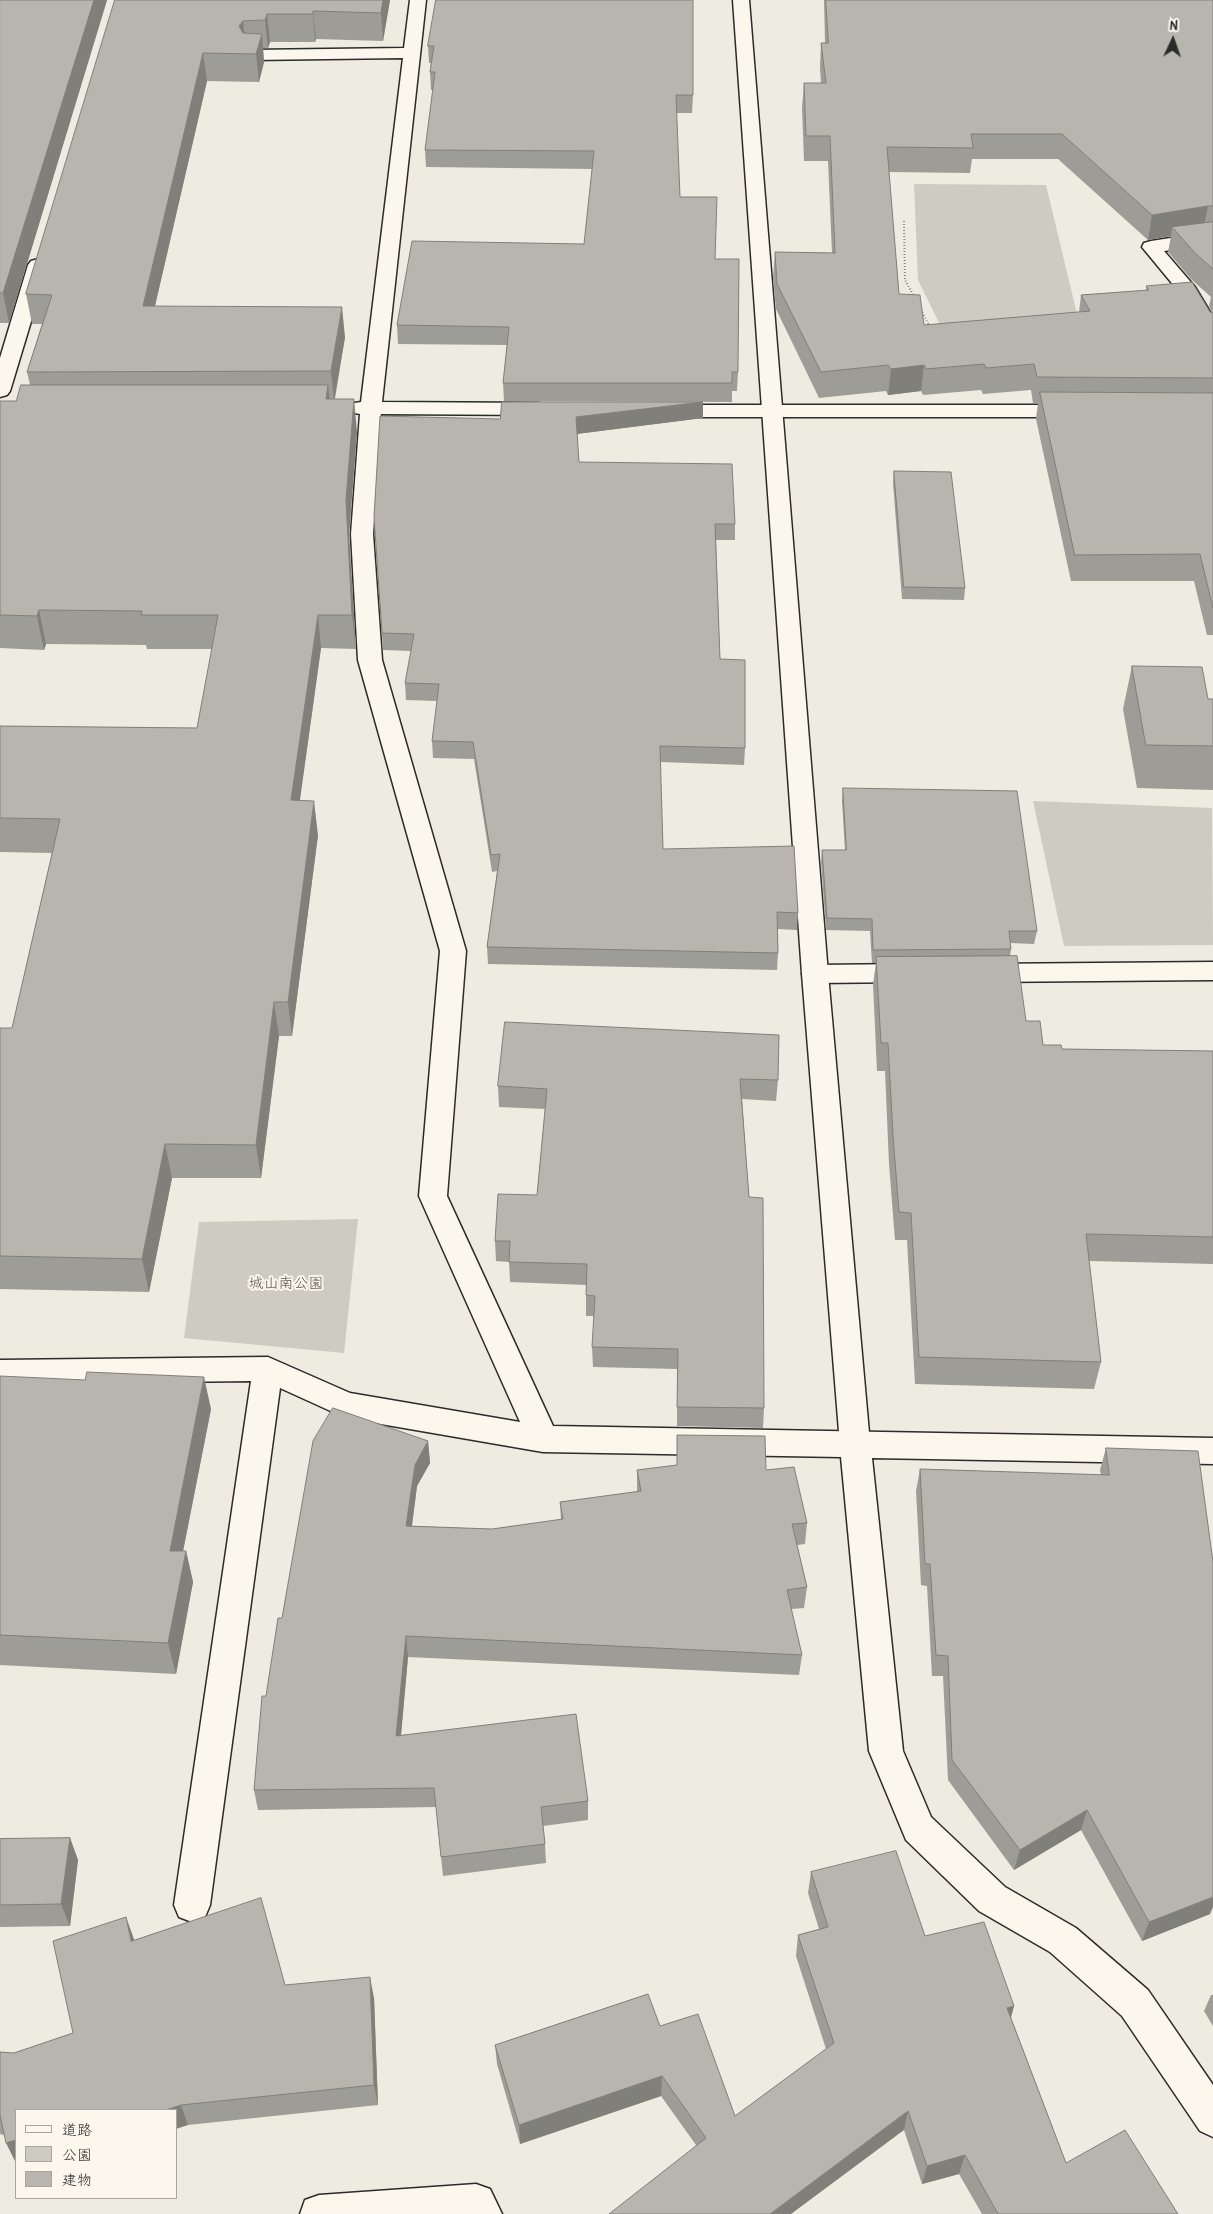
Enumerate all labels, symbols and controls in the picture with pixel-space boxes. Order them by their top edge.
north arrow [1148,15,1198,65]
text: N [1170,15,1178,34]
park label: 城山南公園 [249,1275,323,1293]
legend [15,2109,178,2199]
text: 道路 [62,2119,92,2140]
text: 公園 [62,2144,92,2165]
text: 建物 [62,2169,92,2190]

